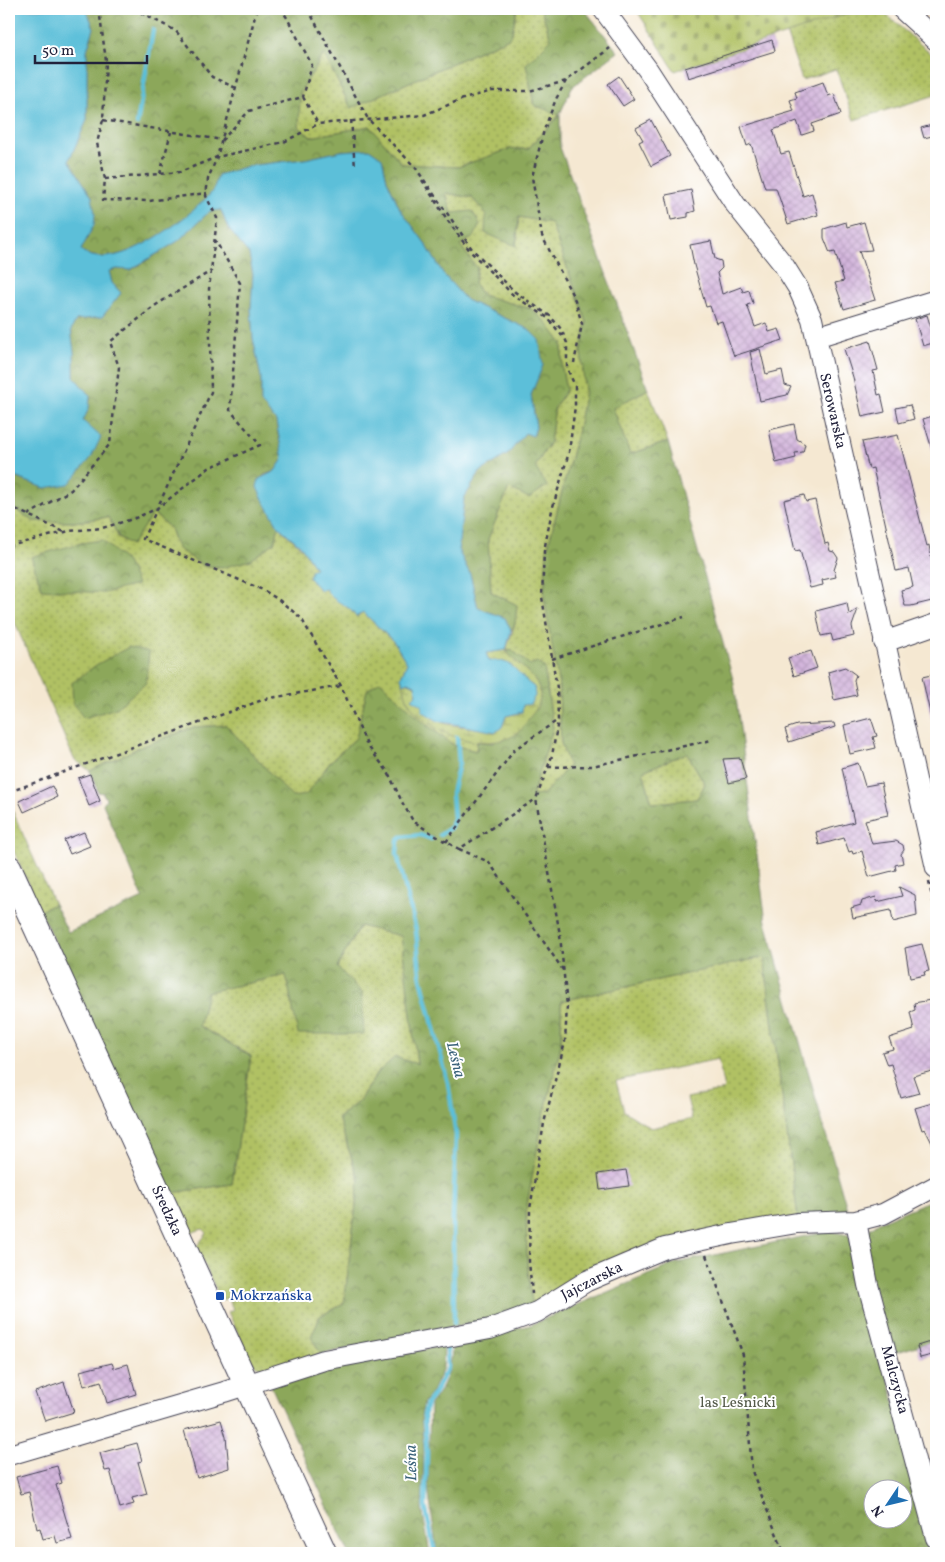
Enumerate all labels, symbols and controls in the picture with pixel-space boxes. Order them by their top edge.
scale bar [35,32,148,64]
text: 50 m [42,41,74,62]
street label: Serowarska [813,371,851,451]
water label: Leśna [440,1040,470,1081]
street label: Średzka [145,1182,187,1240]
street label: Jajczarska [558,1258,626,1306]
place label: Mokrzańska [230,1286,312,1307]
marker: Mokrzańska [214,1290,226,1302]
street label: Malczycka [875,1343,913,1417]
park label: las Leśnicki [700,1393,776,1414]
water label: Leśna [401,1444,423,1481]
north arrow [862,1480,912,1530]
text: N [868,1501,889,1520]

